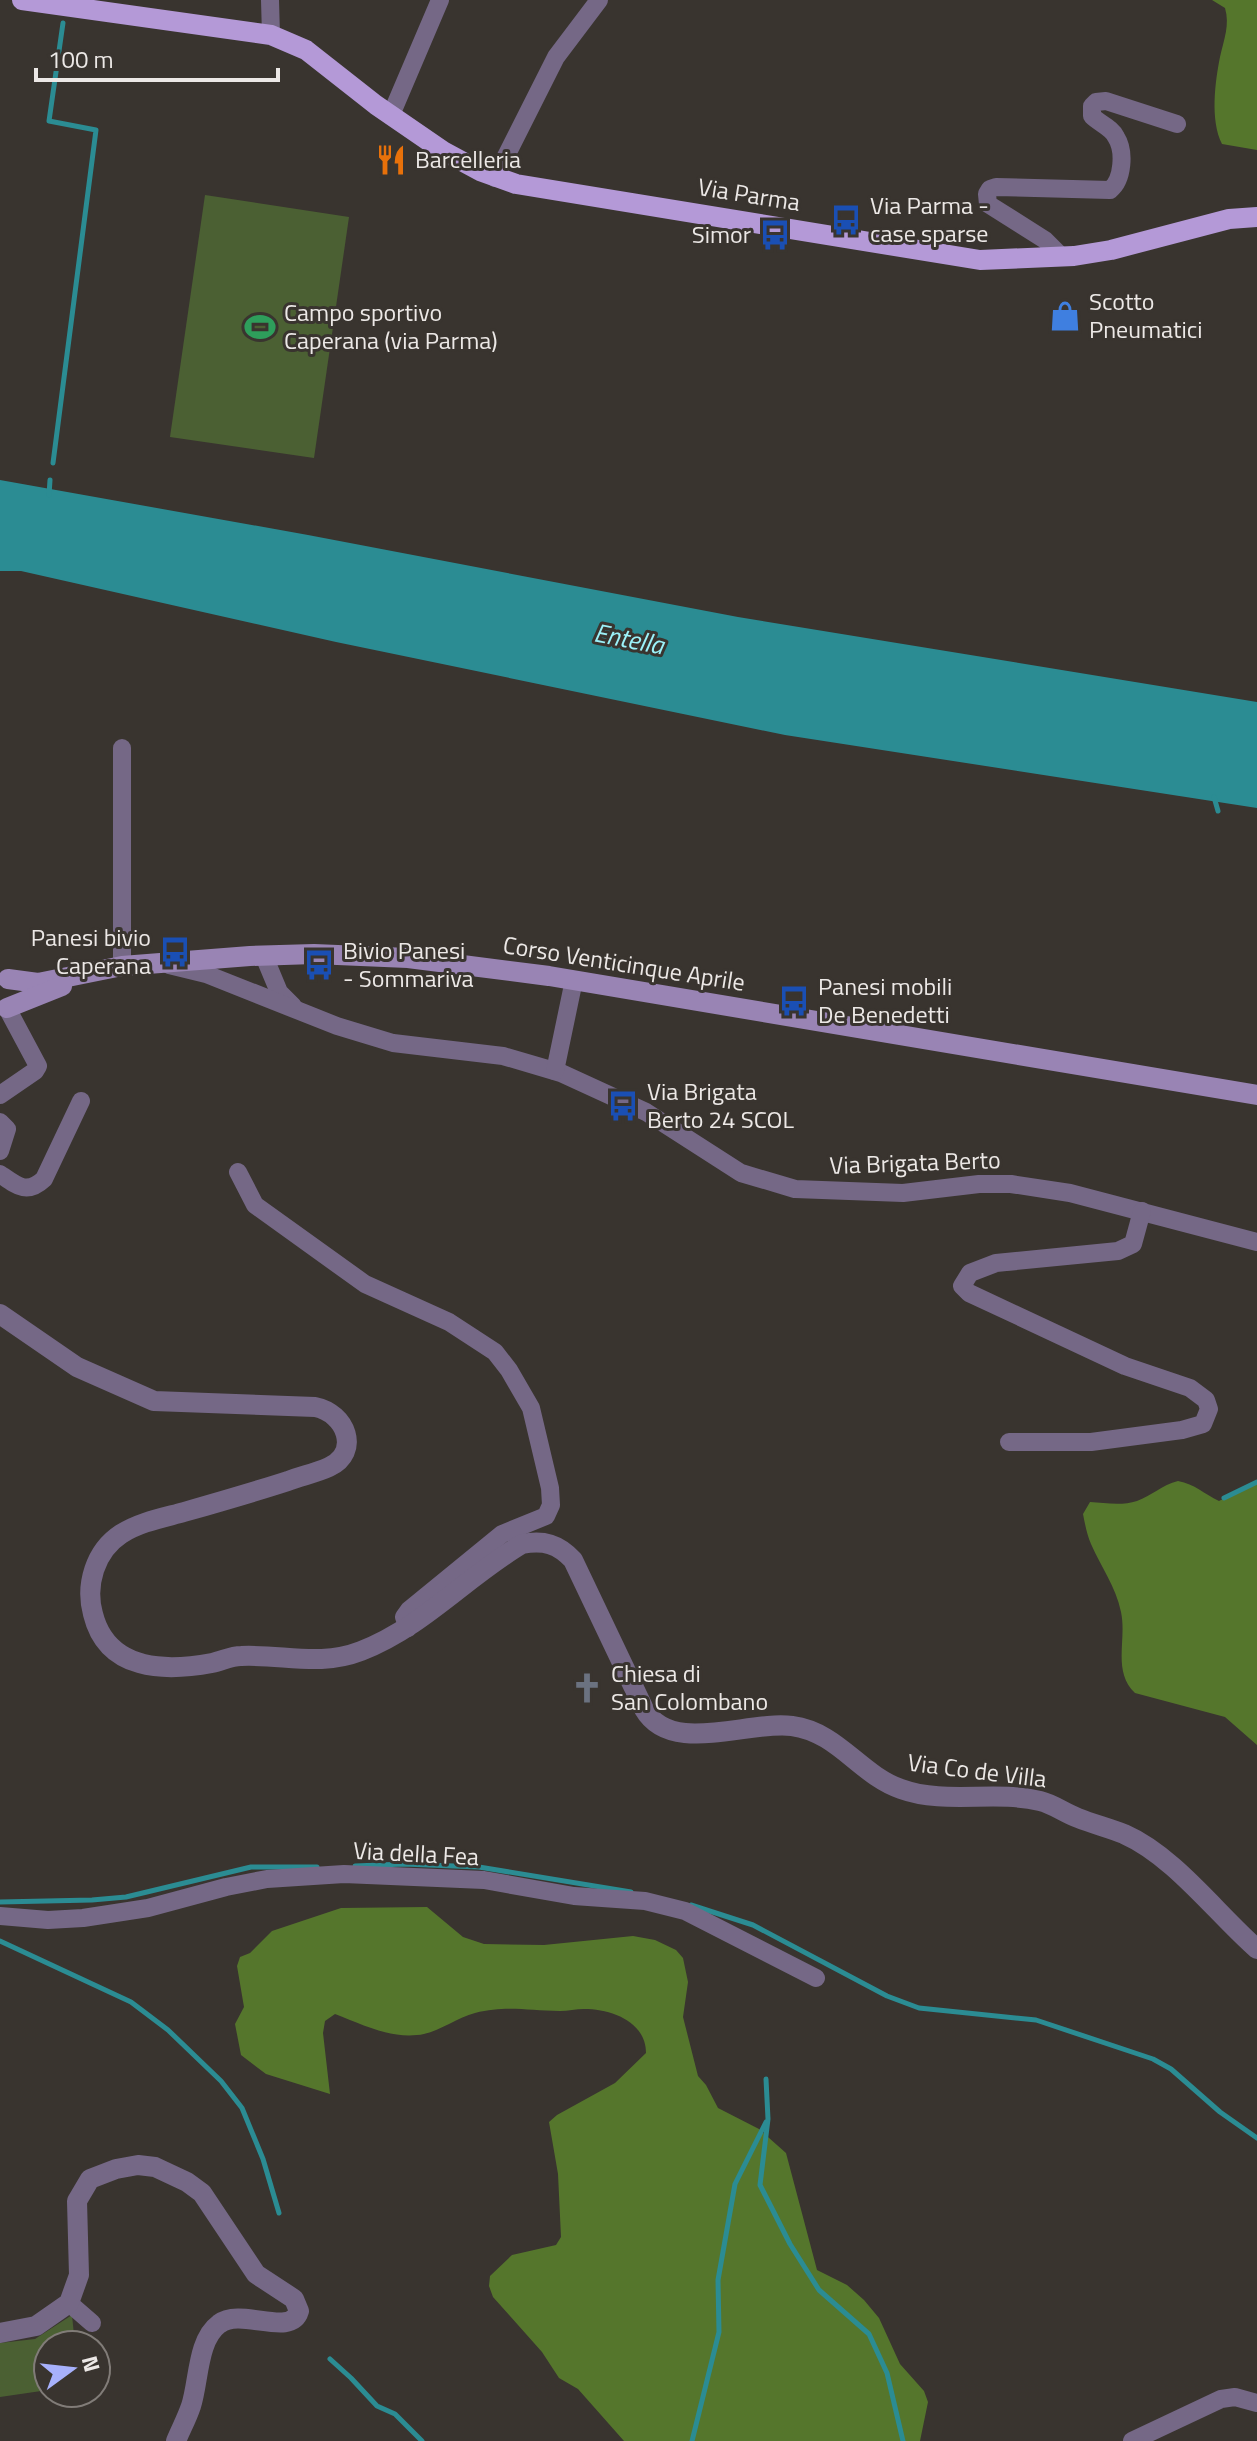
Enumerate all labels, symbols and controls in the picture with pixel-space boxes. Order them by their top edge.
scale bar [36,32,278,82]
text: 100 m [48,41,114,77]
place label: Barcelleria [415,141,521,177]
restaurant icon: Barcelleria [374,143,408,177]
street label: Via Parma [695,168,803,220]
place label: Via Parma - case sparse [870,187,989,251]
bus stop icon: Via Parma - case sparse [829,203,863,237]
place label: Simor [692,216,751,252]
bus stop icon: Simor [758,218,792,252]
place label: Scotto Pneumatici [1089,283,1202,347]
place label: Campo sportivo Caperana (via Parma) [284,294,498,358]
shop icon: Scotto Pneumatici [1048,299,1082,333]
sports icon: Campo sportivo Caperana (via Parma) [243,310,277,344]
water label: Entella [591,613,669,665]
place label: Panesi bivio Caperana [31,919,151,983]
street label: Corso Venticinque Aprile [501,926,748,1000]
place label: Bivio Panesi - Sommariva [343,932,474,996]
bus stop icon: Panesi bivio Caperana [158,935,192,969]
bus stop icon: Bivio Panesi - Sommariva [302,948,336,982]
place label: Panesi mobili De Benedetti [818,968,952,1032]
bus stop icon: Panesi mobili De Benedetti [777,984,811,1018]
place label: Via Brigata Berto 24 SCOL [647,1073,794,1137]
bus stop icon: Via Brigata Berto 24 SCOL [606,1089,640,1123]
street label: Via Brigata Berto [829,1141,1001,1183]
place label: Chiesa di San Colombano [611,1655,768,1719]
church icon: Chiesa di San Colombano [570,1671,604,1705]
street label: Via Co de Villa [906,1744,1049,1796]
street label: Via della Fea [352,1832,480,1874]
north arrow [32,2329,112,2409]
text: N [73,2352,110,2376]

